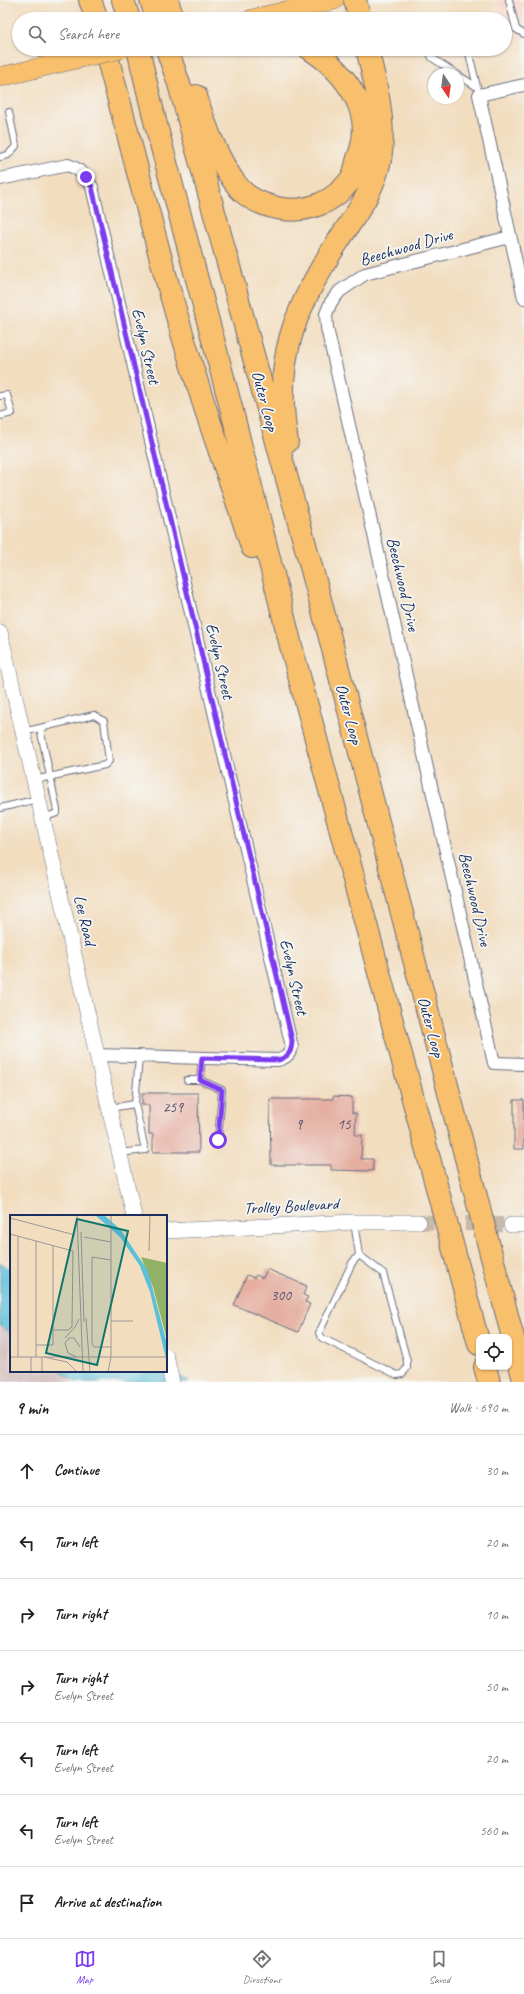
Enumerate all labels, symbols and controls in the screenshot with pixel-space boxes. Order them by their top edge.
search box [12,12,512,56]
icon: search [26,23,48,45]
text: Search here [58,25,119,44]
north arrow [428,68,464,104]
route end [77,168,95,186]
street label: Beechwood Drive [357,223,456,270]
street label: Evelyn Street [127,306,165,388]
street label: Outer Loop [247,368,284,435]
street label: Beechwood Drive [382,535,424,634]
street label: Evelyn Street [201,621,239,703]
street label: Outer Loop [331,681,368,748]
street label: Beechwood Drive [454,850,496,949]
street label: Lee Road [69,893,101,949]
street label: Evelyn Street [275,937,313,1019]
street label: Outer Loop [413,994,450,1061]
house number: 259 [163,1098,184,1117]
house number: 9 [296,1115,304,1134]
house number: 15 [337,1115,352,1134]
route start [209,1131,227,1149]
street label: Trolley Boulevard [243,1193,342,1219]
inset map [10,1215,167,1372]
house number: 300 [271,1286,292,1305]
map controls [476,1334,512,1370]
button: locate [476,1334,512,1370]
text: 9 min [16,1398,48,1419]
text: Walk · 690 m [449,1400,508,1416]
icon: ahead [16,1460,38,1482]
text: Continue [54,1461,99,1480]
text: 30 m [486,1463,508,1479]
icon: left [16,1532,38,1554]
text: Turn left [54,1533,97,1552]
text: 20 m [486,1535,508,1551]
icon: right [16,1604,38,1626]
text: Turn right [54,1605,107,1624]
text: 10 m [486,1607,508,1623]
text: Turn right [54,1669,107,1688]
icon: right [16,1676,38,1698]
text: 50 m [486,1679,508,1695]
text: Evelyn Street [54,1688,113,1704]
text: Turn left [54,1741,97,1760]
icon: left [16,1748,38,1770]
text: 20 m [486,1751,508,1767]
text: Evelyn Street [54,1760,113,1776]
text: Turn left [54,1813,97,1832]
icon: left [16,1820,38,1842]
text: 560 m [480,1823,508,1839]
text: Evelyn Street [54,1832,113,1848]
icon: arrive [16,1892,38,1914]
text: Arrive at destination [54,1893,161,1912]
tab: Map [74,1948,96,1986]
tab: Directions [243,1948,281,1986]
tab: Saved [428,1948,450,1986]

